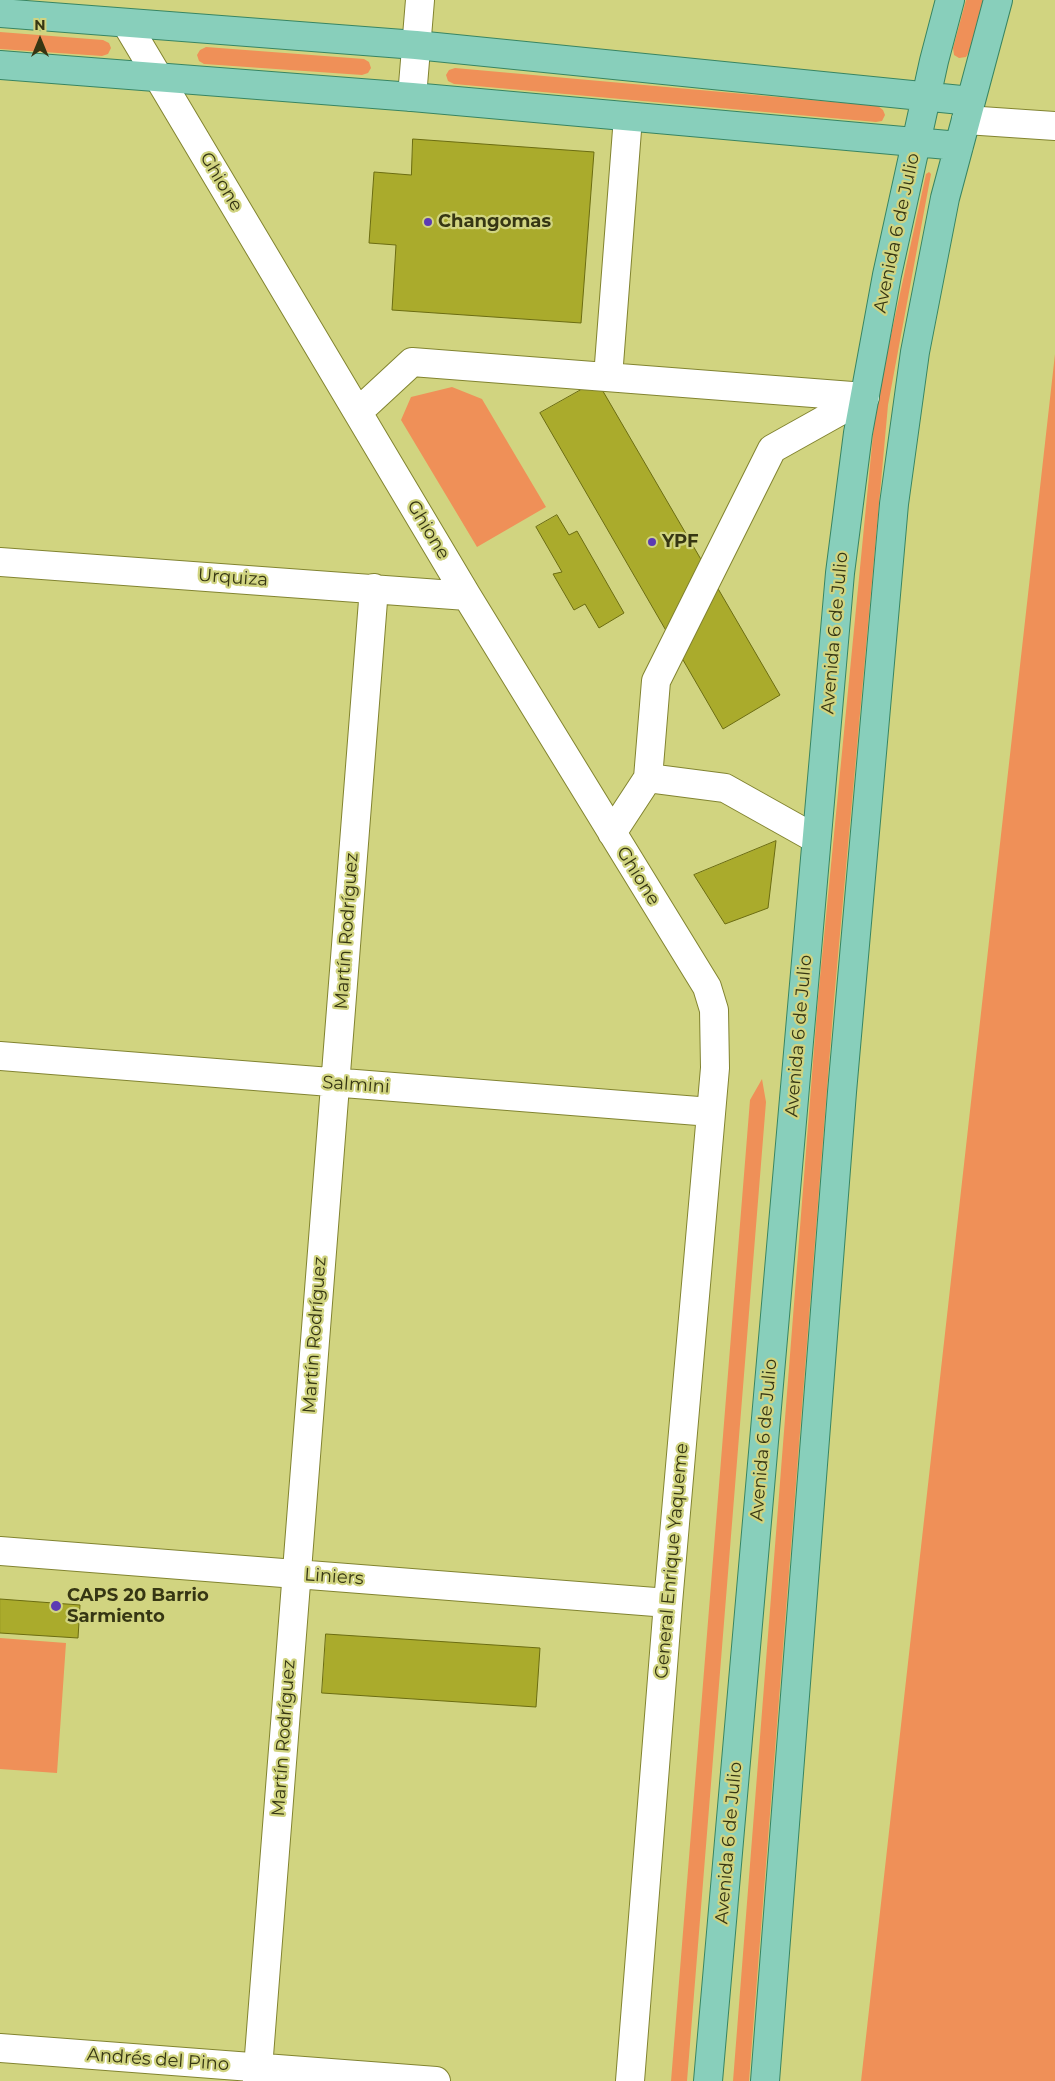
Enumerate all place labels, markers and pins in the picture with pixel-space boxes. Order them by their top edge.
place label: Changomas [438,211,551,233]
marker: Changomas [422,216,434,228]
place label: YPF [662,531,698,553]
marker: YPF [646,536,658,548]
place label: CAPS 20 Barrio Sarmiento [67,1585,209,1628]
marker: CAPS 20 Barrio Sarmiento [49,1599,63,1613]

